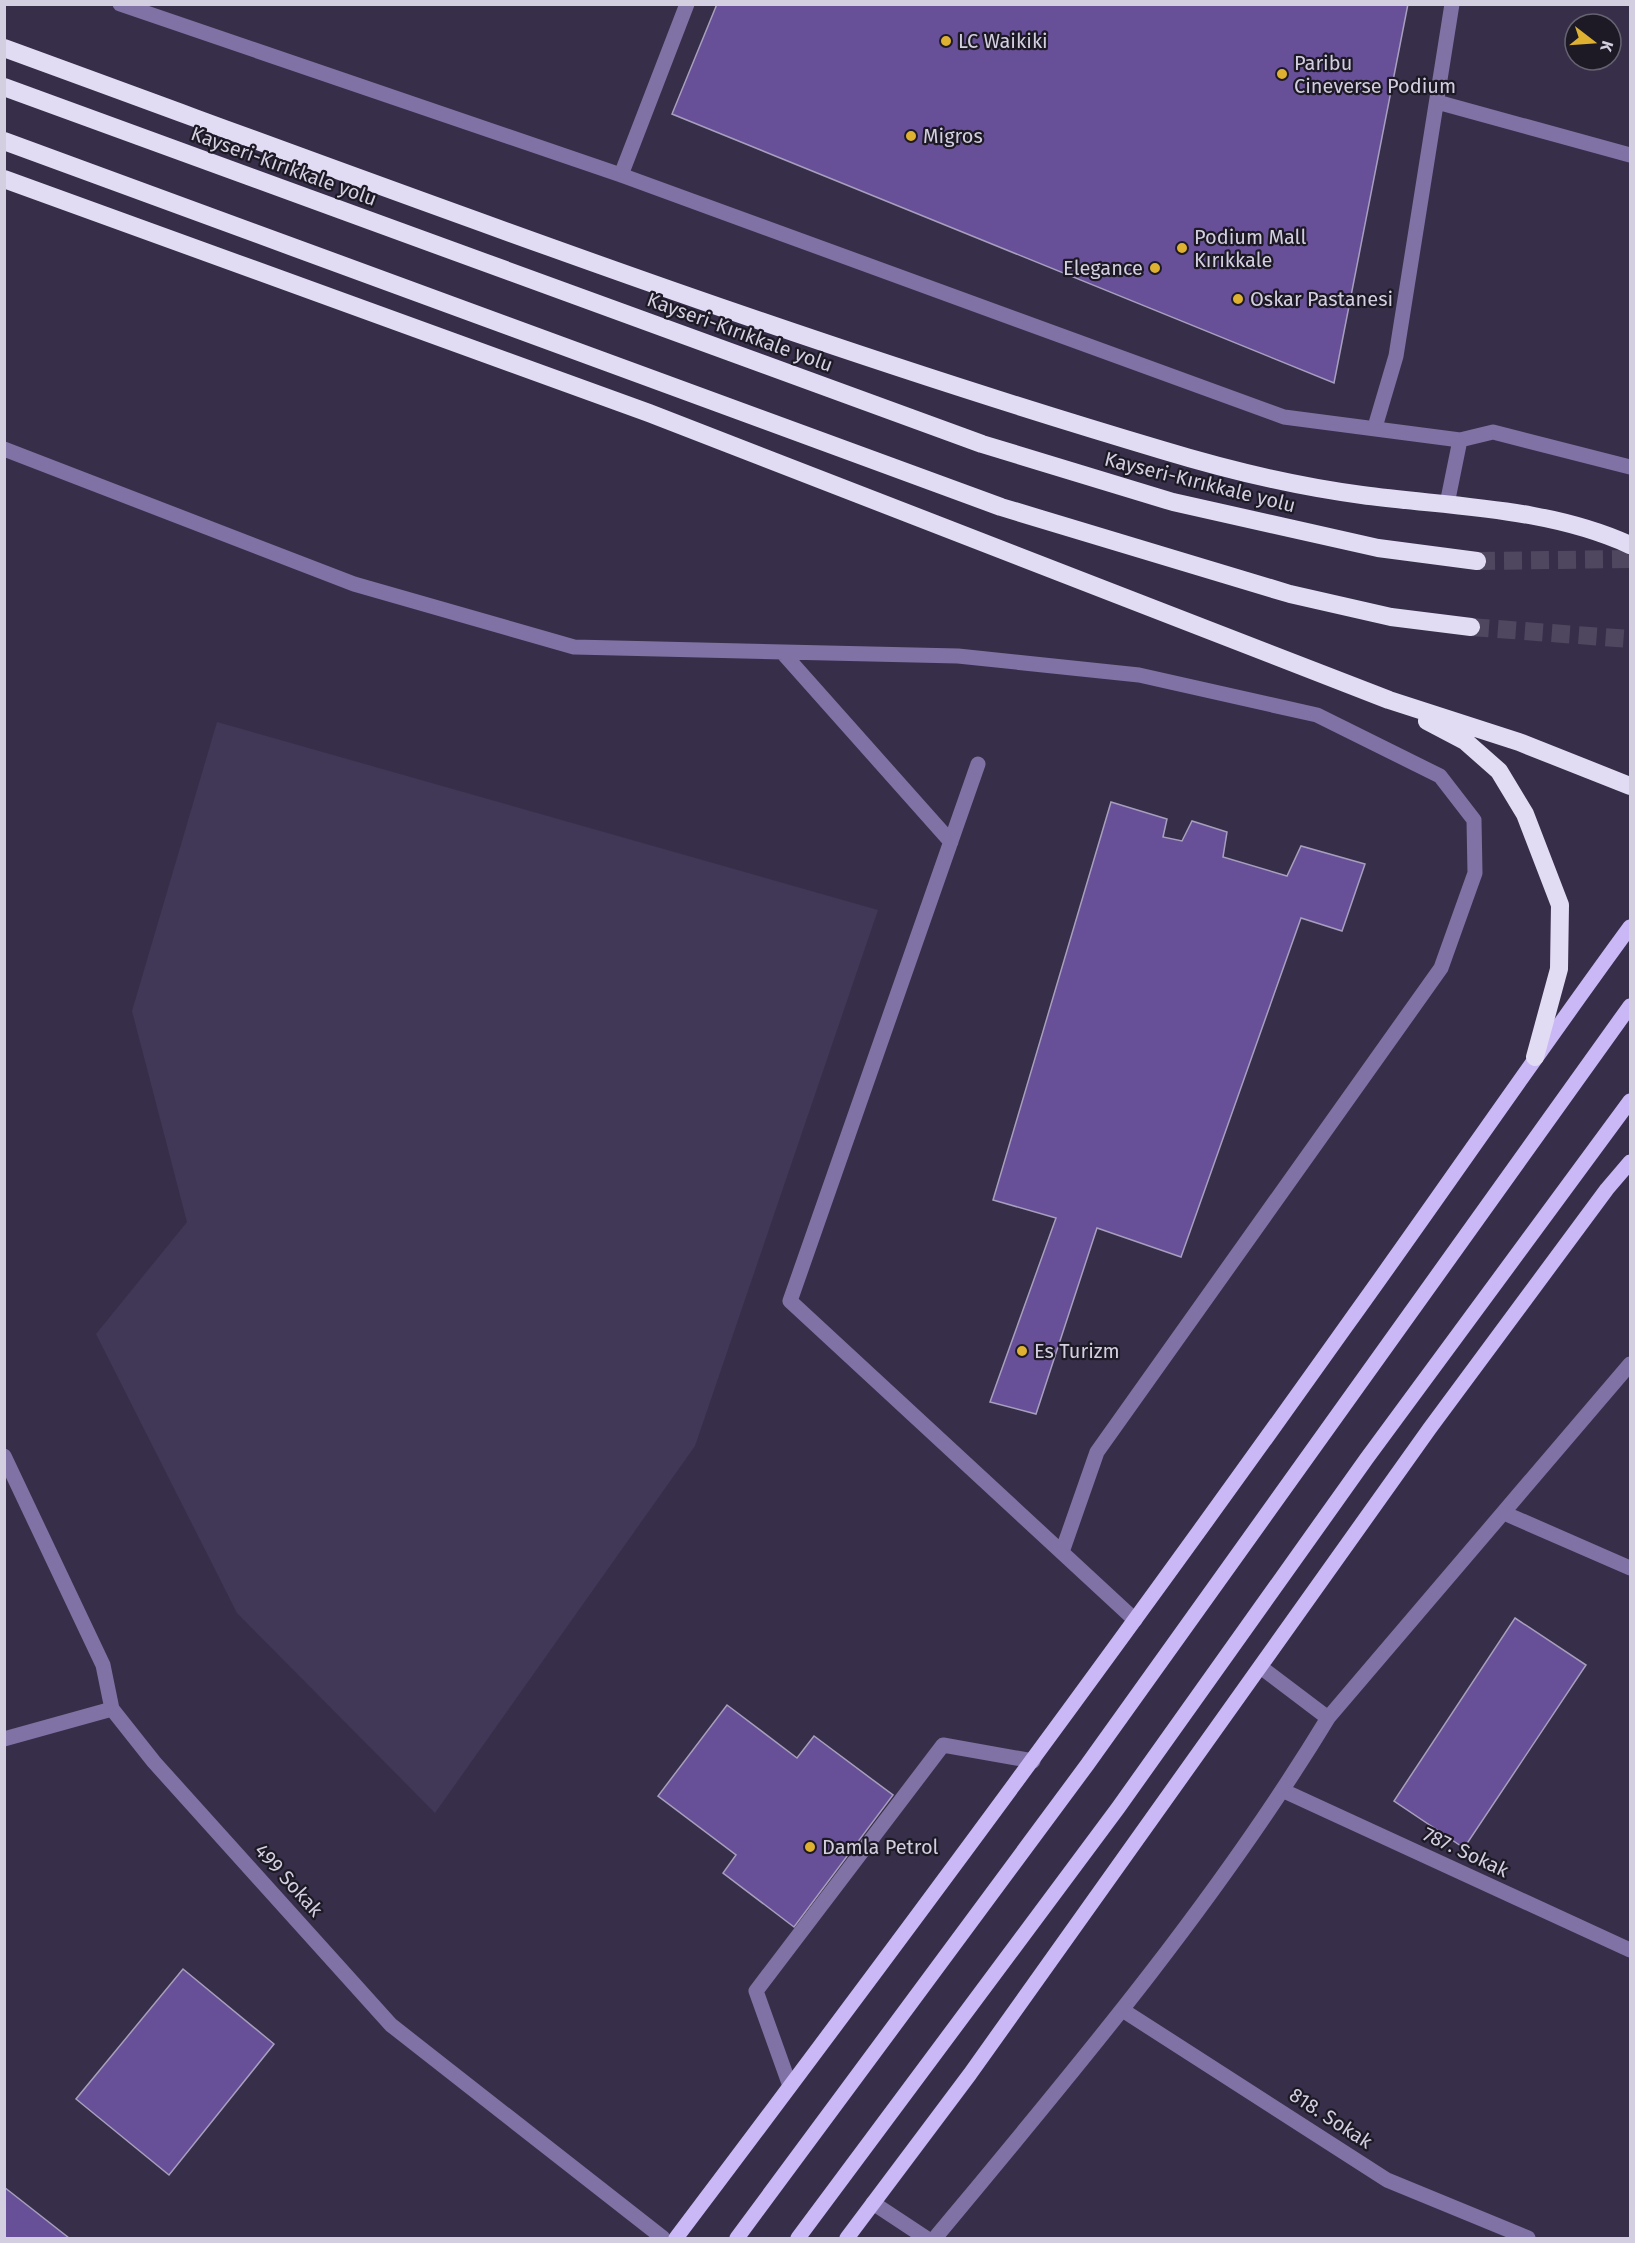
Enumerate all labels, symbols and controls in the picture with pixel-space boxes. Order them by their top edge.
north arrow [1563,12,1623,72]
place label: LC Waikiki [958,29,1048,53]
marker: LC Waikiki [939,34,953,48]
text: K [1596,39,1617,55]
place label: Paribu Cineverse Podium [1294,51,1456,98]
marker: Paribu Cineverse Podium [1275,67,1289,81]
street label: Kayseri-Kırıkkale yolu [188,121,380,211]
place label: Migros [923,124,983,148]
marker: Migros [904,129,918,143]
place label: Podium Mall Kırıkkale [1194,225,1306,272]
marker: Podium Mall Kırıkkale [1175,241,1189,255]
place label: Elegance [1063,256,1143,280]
marker: Elegance [1148,261,1162,275]
street label: Kayseri-Kırıkkale yolu [644,287,836,377]
place label: Oskar Pastanesi [1250,287,1393,311]
marker: Oskar Pastanesi [1231,292,1245,306]
street label: Kayseri-Kırıkkale yolu [1102,447,1298,517]
place label: Es Turizm [1034,1339,1120,1363]
marker: Es Turizm [1015,1344,1029,1358]
street label: 787. Sokak [1419,1822,1513,1883]
place label: Damla Petrol [822,1835,939,1859]
street label: 499 Sokak [250,1838,329,1922]
marker: Damla Petrol [803,1840,817,1854]
street label: 818. Sokak [1285,2082,1378,2154]

